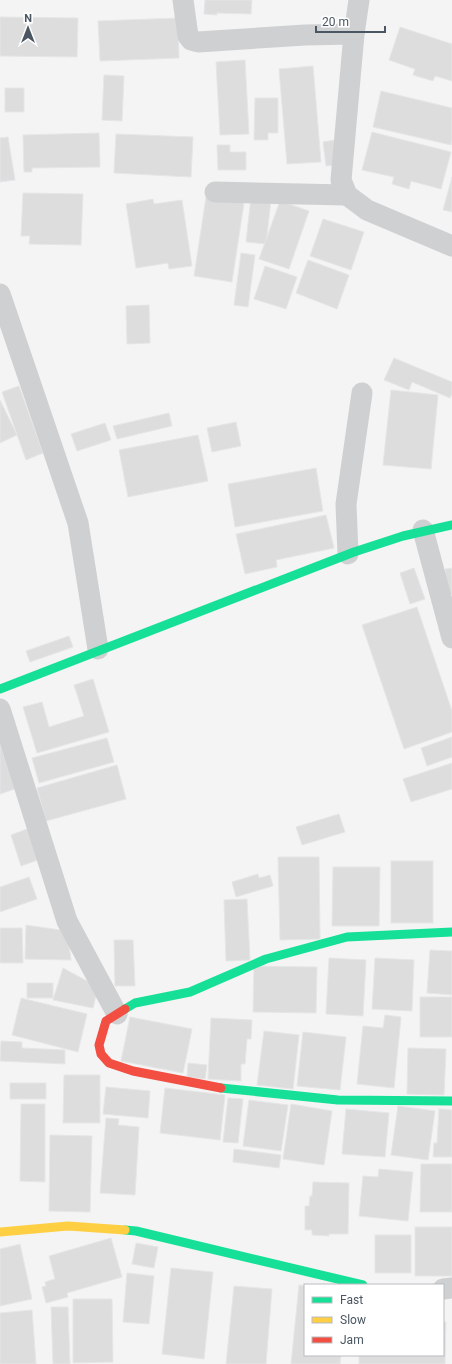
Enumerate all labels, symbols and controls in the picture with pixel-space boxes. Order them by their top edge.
north arrow [8,8,48,48]
scale bar [316,8,385,34]
text: N [24,12,32,25]
text: 20 m [322,15,349,29]
legend [304,1284,444,1356]
text: Fast [340,1293,363,1307]
text: Slow [340,1313,366,1327]
text: Jam [340,1333,364,1347]

